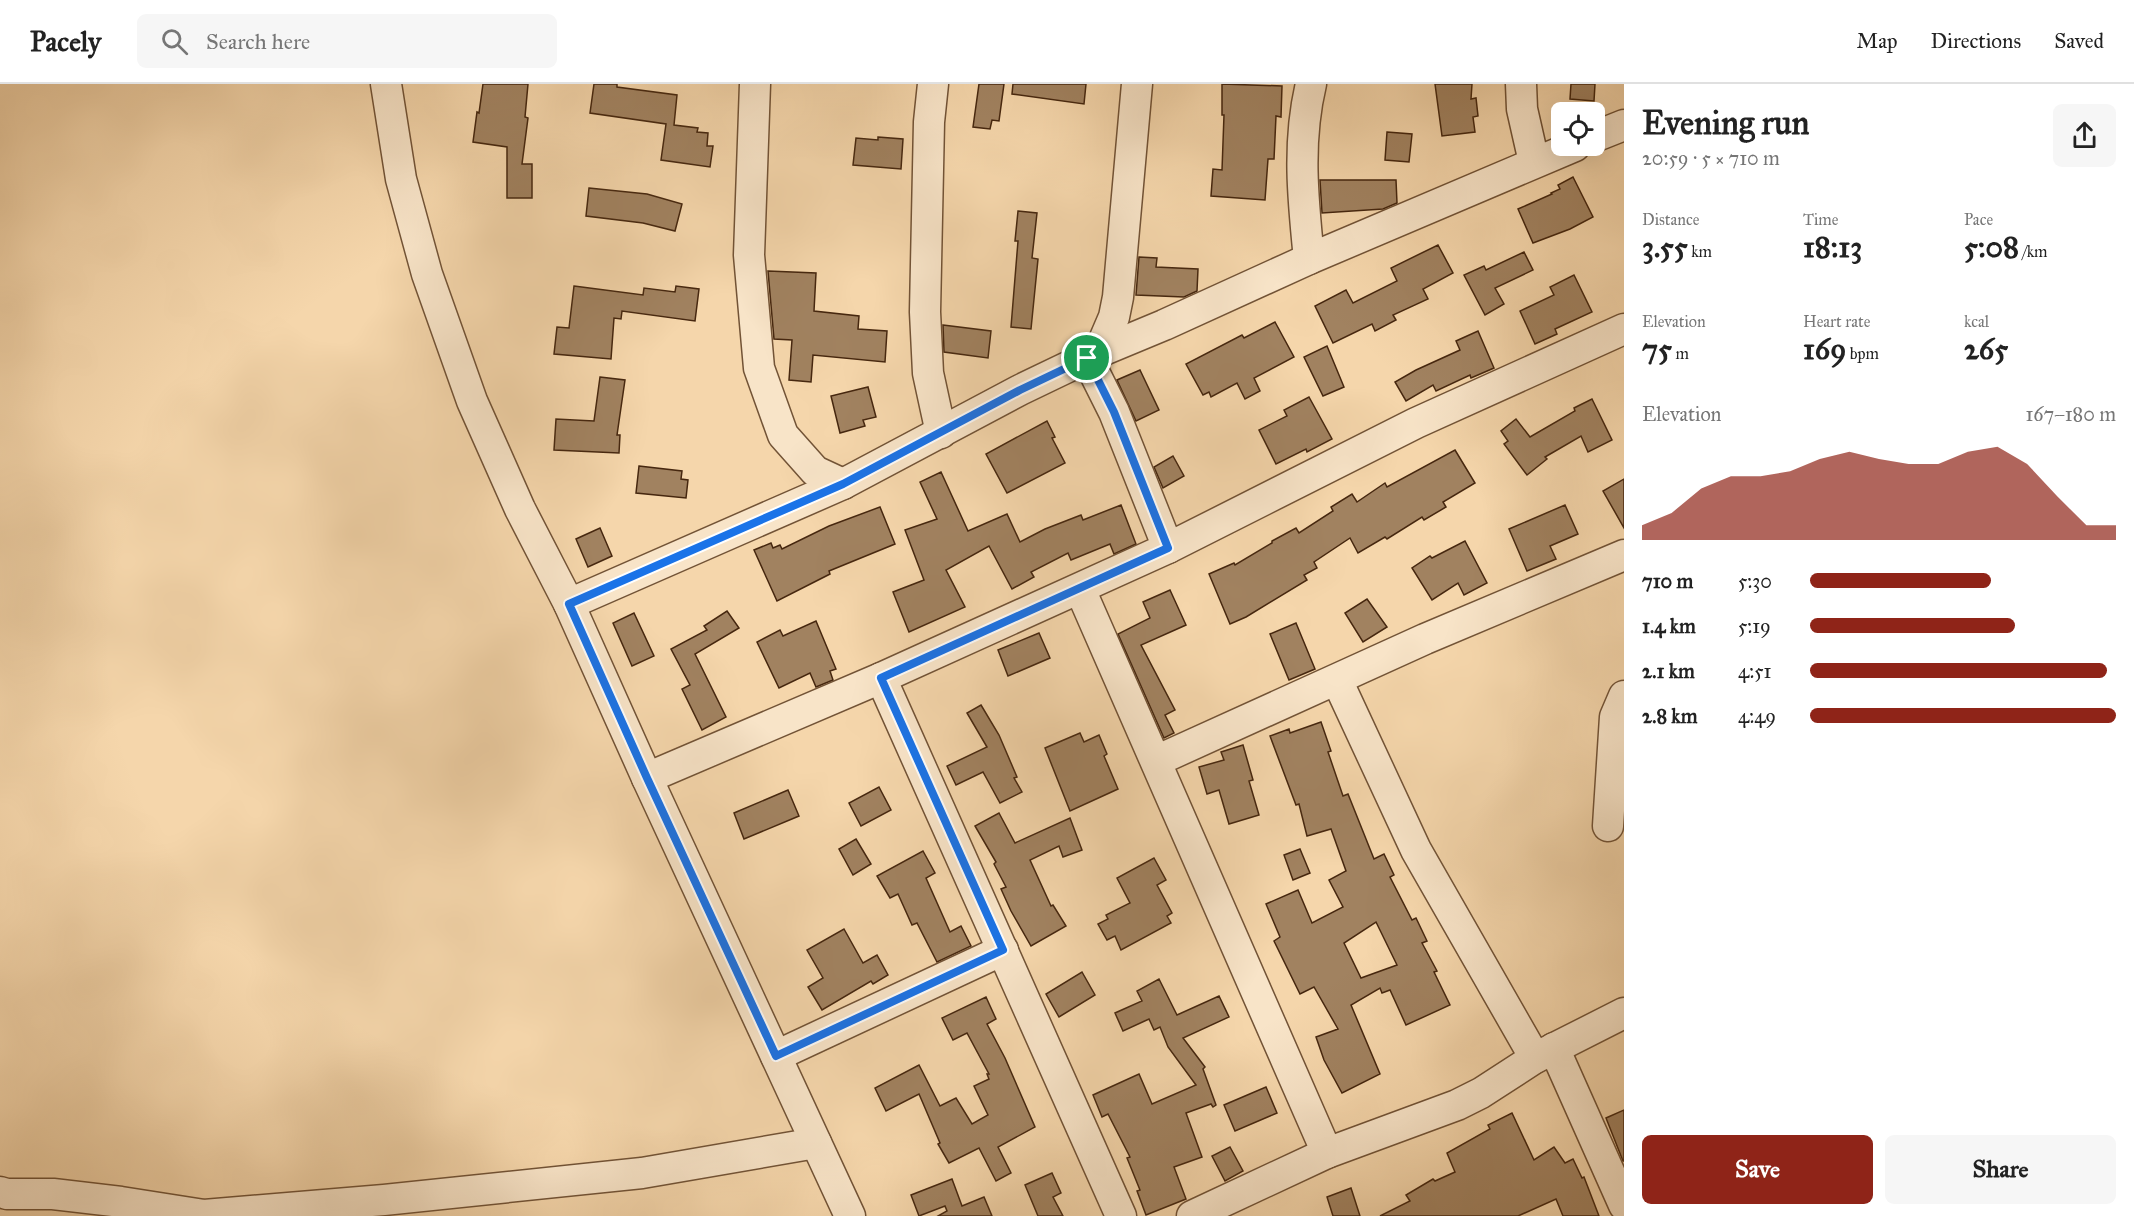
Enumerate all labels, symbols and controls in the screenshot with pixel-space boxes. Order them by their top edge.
search box [137,14,557,68]
text: Pacely [30,24,101,59]
icon: search [158,25,191,58]
text: Search here [206,28,310,55]
text: Map [1857,28,1898,54]
text: Directions [1931,28,2021,54]
text: Saved [2054,28,2104,54]
map controls [1551,102,1605,156]
button: locate [1551,102,1605,156]
text: Evening run [1642,103,1809,143]
button: share [2053,104,2116,167]
text: 20:59 · 5 × 710 m [1642,146,1780,170]
text: Distance [1642,210,1699,229]
text: Time [1803,210,1838,229]
text: Pace [1964,210,1993,229]
text: 3.55 [1642,229,1688,265]
text: 18:13 [1803,229,1862,265]
text: 5:08 [1964,229,2019,265]
text: km [1688,242,1712,261]
text: /km [2019,242,2048,261]
text: Elevation [1642,312,1706,331]
text: Heart rate [1803,312,1870,331]
text: kcal [1964,312,1989,331]
text: 75 [1642,331,1672,367]
text: 169 [1803,331,1846,367]
text: 265 [1964,331,2008,367]
pin [1061,332,1112,383]
icon: arrive [1070,341,1103,374]
text: m [1672,344,1689,363]
text: bpm [1846,344,1879,363]
text: Elevation [1642,402,1721,426]
text: 167–180 m [2025,402,2116,426]
text: 710 m [1642,569,1693,593]
text: 5:30 [1738,569,1772,593]
text: 1.4 km [1642,614,1696,638]
text: 5:19 [1738,614,1771,638]
text: 2.1 km [1642,659,1695,683]
text: 4:51 [1738,659,1771,683]
text: 2.8 km [1642,704,1697,728]
text: 4:49 [1738,704,1776,728]
button: Save [1642,1135,1873,1204]
button: Share [1885,1135,2116,1204]

